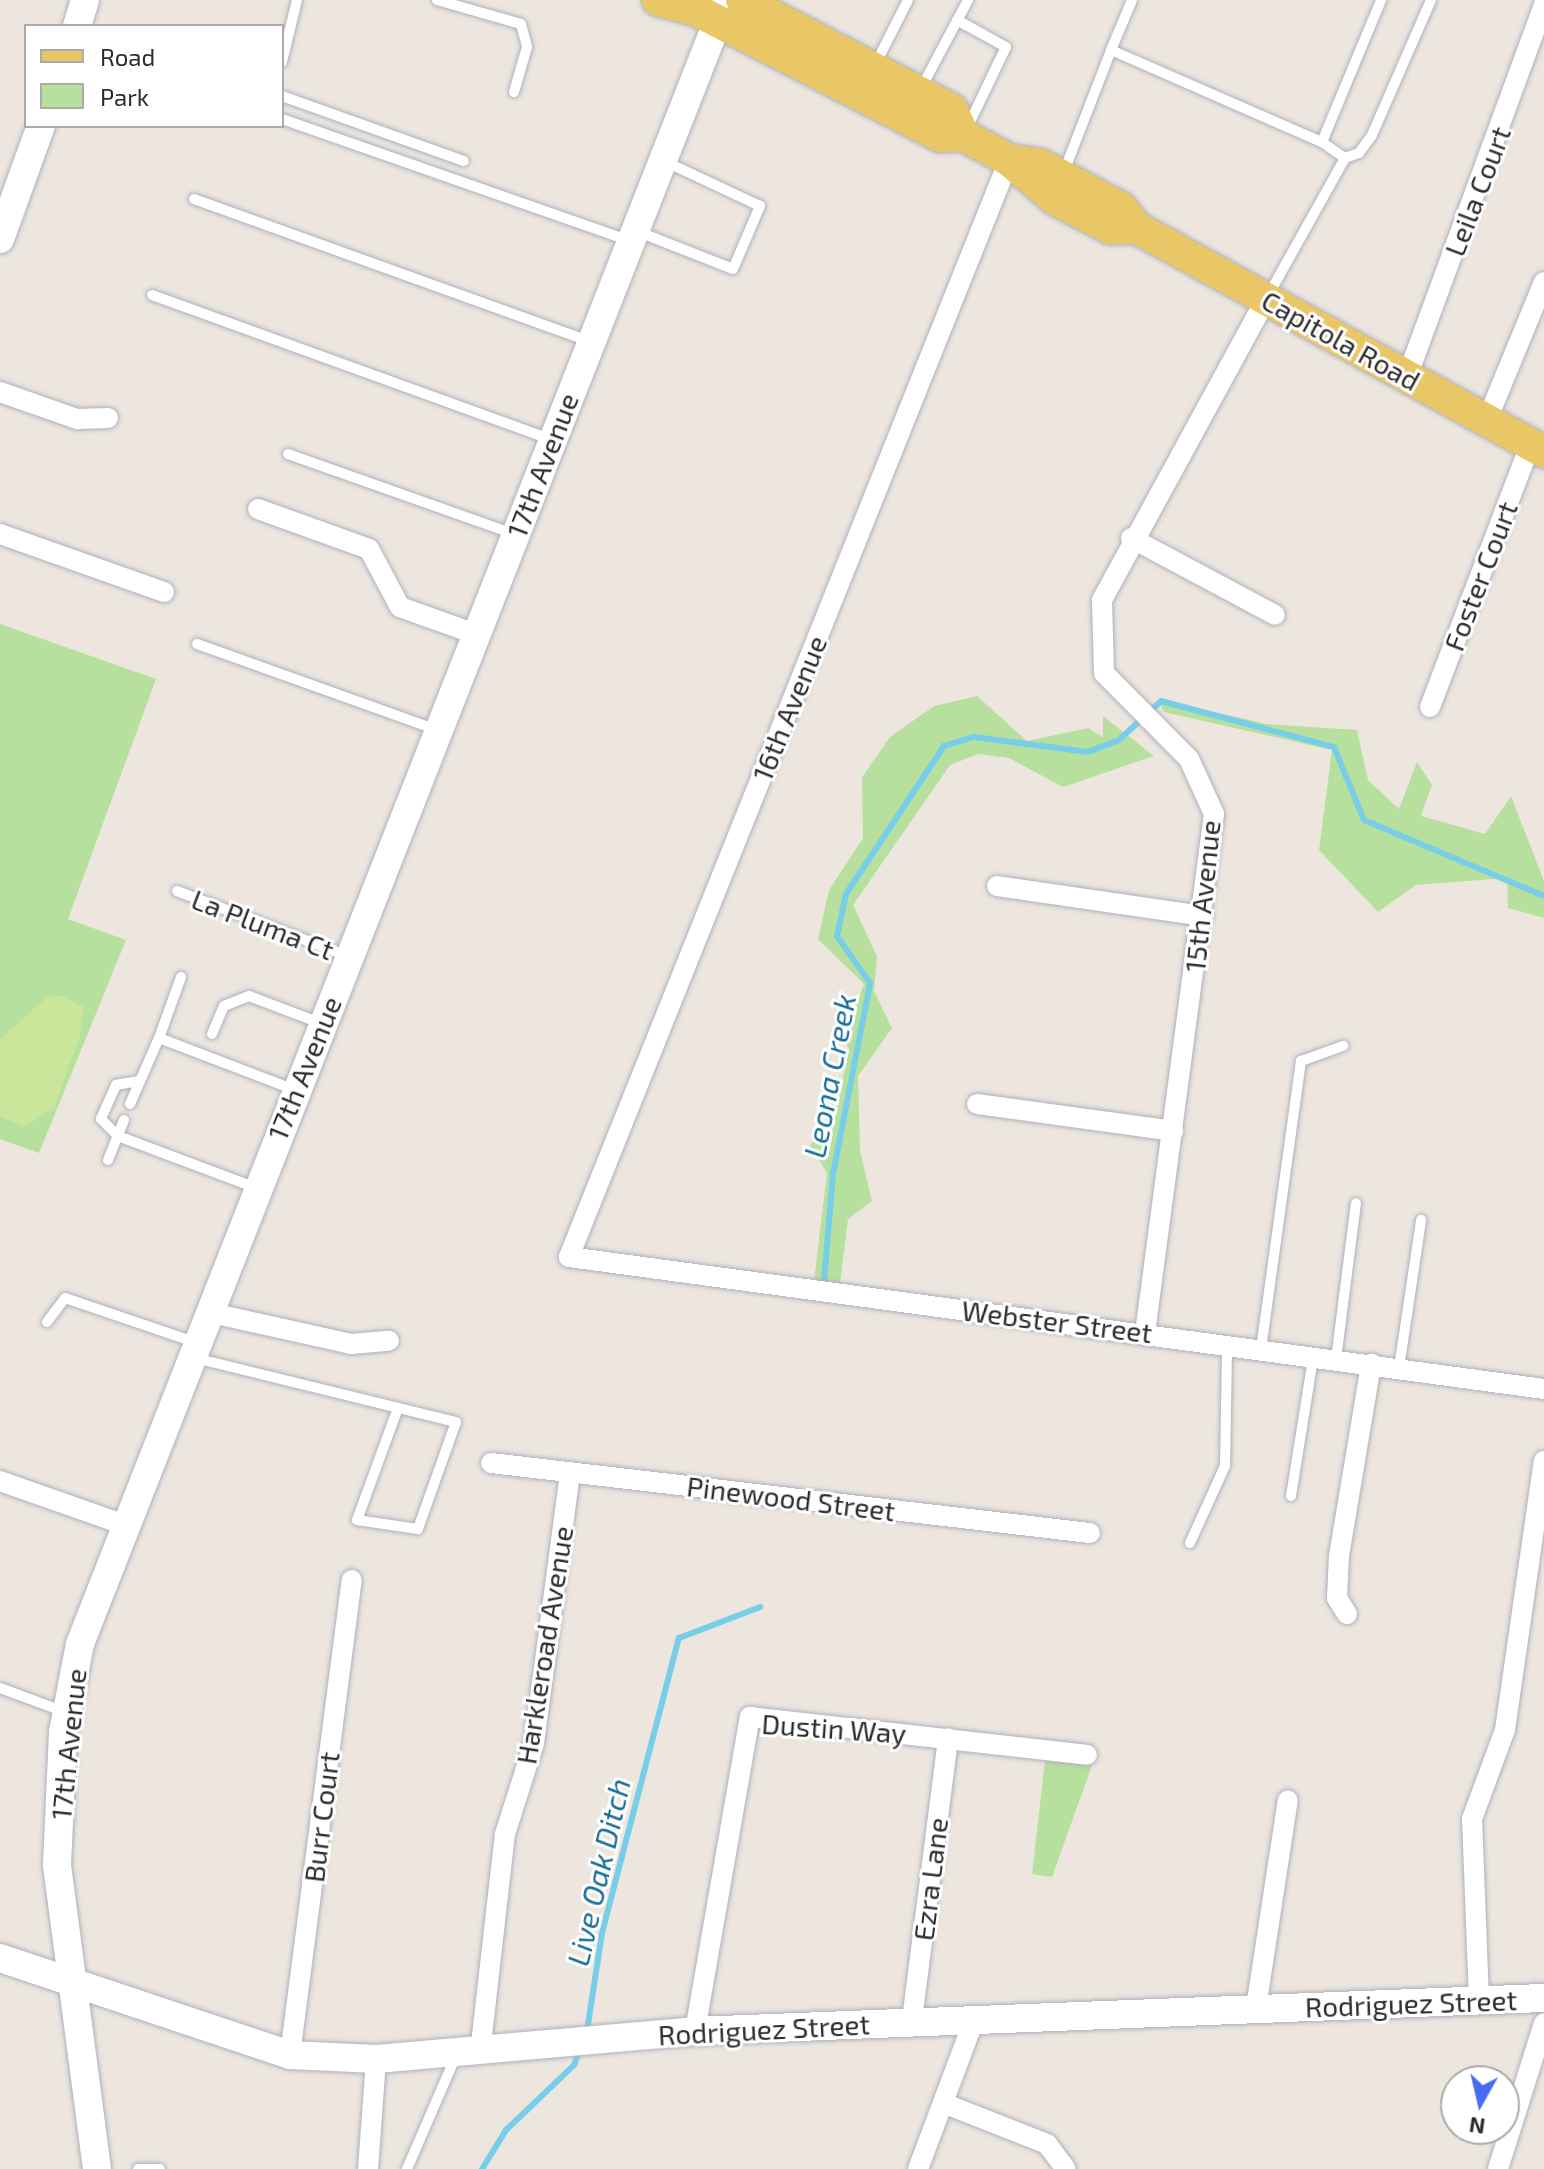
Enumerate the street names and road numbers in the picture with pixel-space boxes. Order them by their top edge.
street label: Leila Court [1437,122,1517,260]
street label: Capitola Road [1256,283,1426,397]
street label: 17th Avenue [499,388,585,542]
street label: Foster Court [1436,496,1524,656]
street label: 16th Avenue [745,630,833,786]
street label: 15th Avenue [1177,818,1227,974]
street label: La Pluma Ct [187,882,339,966]
street label: 17th Avenue [260,991,348,1145]
street label: Webster Street [960,1293,1154,1349]
street label: Pinewood Street [685,1469,897,1527]
street label: Harkleroad Avenue [509,1523,579,1767]
street label: 17th Avenue [43,1666,93,1822]
street label: Dustin Way [760,1706,908,1750]
street label: Burr Court [296,1750,346,1884]
street label: Ezra Lane [906,1815,954,1943]
street label: Rodriguez Street [1304,1983,1518,2023]
street label: Rodriguez Street [657,2007,871,2051]

